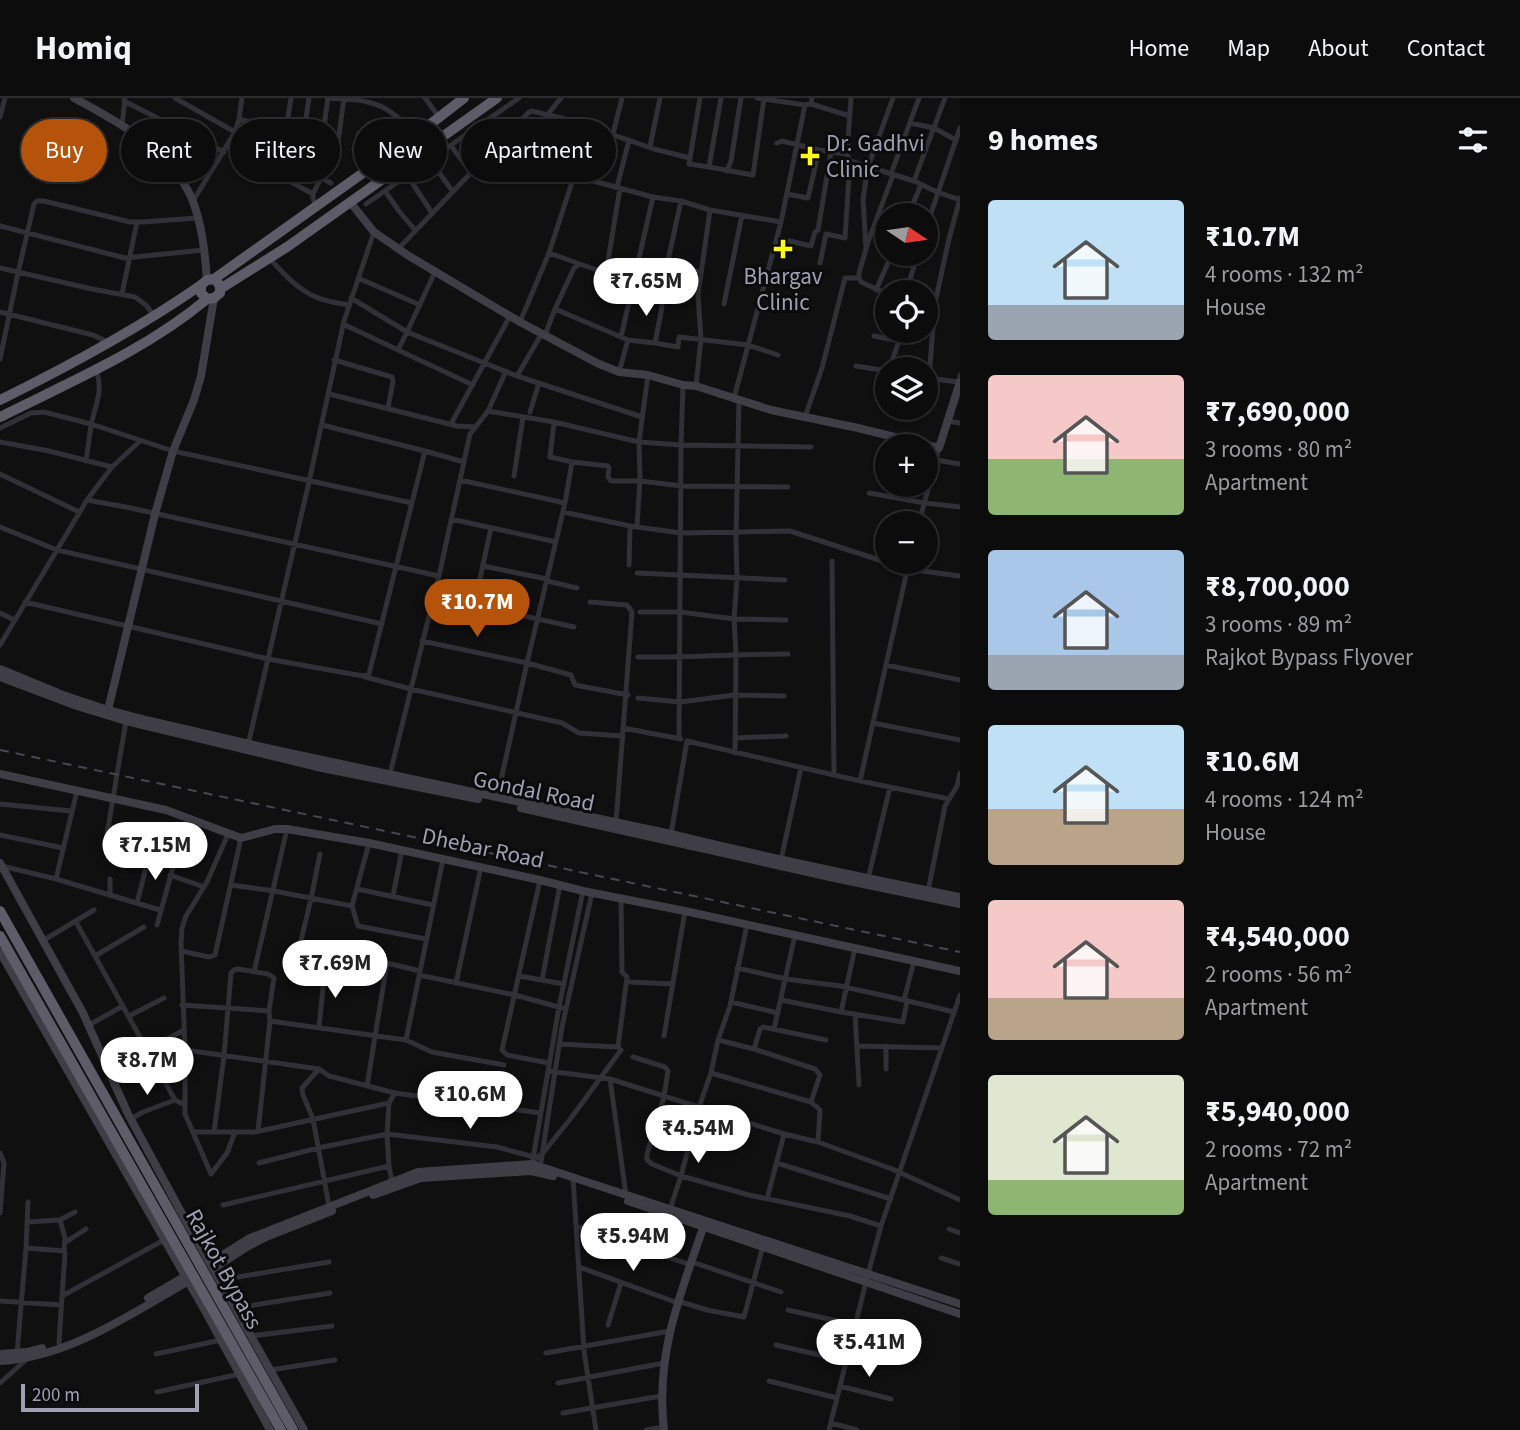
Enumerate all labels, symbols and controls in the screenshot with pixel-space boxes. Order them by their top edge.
text: Homiq [35,25,132,72]
text: Home [1129,31,1189,66]
text: Map [1227,31,1270,66]
text: About [1308,31,1369,66]
text: Contact [1407,31,1485,66]
chip: Buy [21,119,107,182]
chip: Rent [121,119,216,182]
chip: Filters [230,119,340,182]
chip: New [354,119,447,182]
chip: Apartment [461,119,616,182]
text: 9 homes [988,119,1098,162]
icon: filters [1454,121,1492,159]
place label: Dr. Gadhvi Clinic [826,127,925,186]
marker: Dr. Gadhvi Clinic [800,146,820,166]
north arrow [875,203,938,266]
map controls [875,203,938,574]
text: ₹10.7M [1205,215,1300,258]
icon: home [1044,228,1128,312]
marker: Bhargav Clinic [773,239,793,259]
pin: ₹7.65M [589,258,703,318]
text: 4 rooms · 132 m² [1205,258,1364,291]
place label: Bhargav Clinic [744,260,823,319]
text: ₹7.65M [609,264,683,297]
button: locate [875,280,938,343]
text: House [1205,291,1266,324]
button: layers [875,357,938,420]
text: ₹7,690,000 [1205,390,1350,433]
icon: home [1044,403,1128,487]
text: 3 rooms · 80 m² [1205,433,1352,466]
button: + [875,434,938,497]
text: Apartment [1205,466,1308,499]
button: − [875,511,938,574]
text: ₹8,700,000 [1205,565,1350,608]
icon: home [1044,578,1128,662]
pin: ₹10.7M [420,580,534,639]
text: ₹10.7M [440,585,514,618]
text: 3 rooms · 89 m² [1205,608,1352,641]
text: Rajkot Bypass Flyover [1205,641,1413,674]
text: ₹10.6M [1205,740,1300,783]
icon: home [1044,753,1128,837]
street label: Gondal Road [470,762,598,820]
text: 4 rooms · 124 m² [1205,783,1364,816]
text: House [1205,816,1266,849]
street label: Dhebar Road [419,819,547,877]
pin: ₹7.15M [98,822,212,882]
text: ₹7.15M [118,828,192,861]
text: ₹4,540,000 [1205,915,1350,958]
icon: home [1044,928,1128,1012]
pin: ₹7.69M [278,940,392,1000]
text: ₹7.69M [298,946,372,979]
text: 2 rooms · 56 m² [1205,958,1352,991]
text: Apartment [1205,991,1308,1024]
pin: ₹8.7M [98,1038,196,1097]
text: ₹8.7M [117,1043,177,1076]
pin: ₹10.6M [413,1072,527,1131]
text: ₹10.6M [433,1077,507,1110]
text: ₹5,940,000 [1205,1090,1350,1133]
icon: home [1044,1103,1128,1187]
pin: ₹4.54M [641,1105,755,1165]
text: ₹4.54M [661,1111,735,1144]
text: 2 rooms · 72 m² [1205,1133,1352,1166]
text: Apartment [1205,1166,1308,1199]
street label: Rajkot Bypass [177,1203,271,1335]
pin: ₹5.94M [576,1214,690,1273]
text: ₹5.94M [596,1219,670,1252]
pin: ₹5.41M [812,1320,926,1379]
text: ₹5.41M [832,1325,906,1358]
scale bar [21,1381,200,1413]
text: 200 m [32,1382,80,1409]

